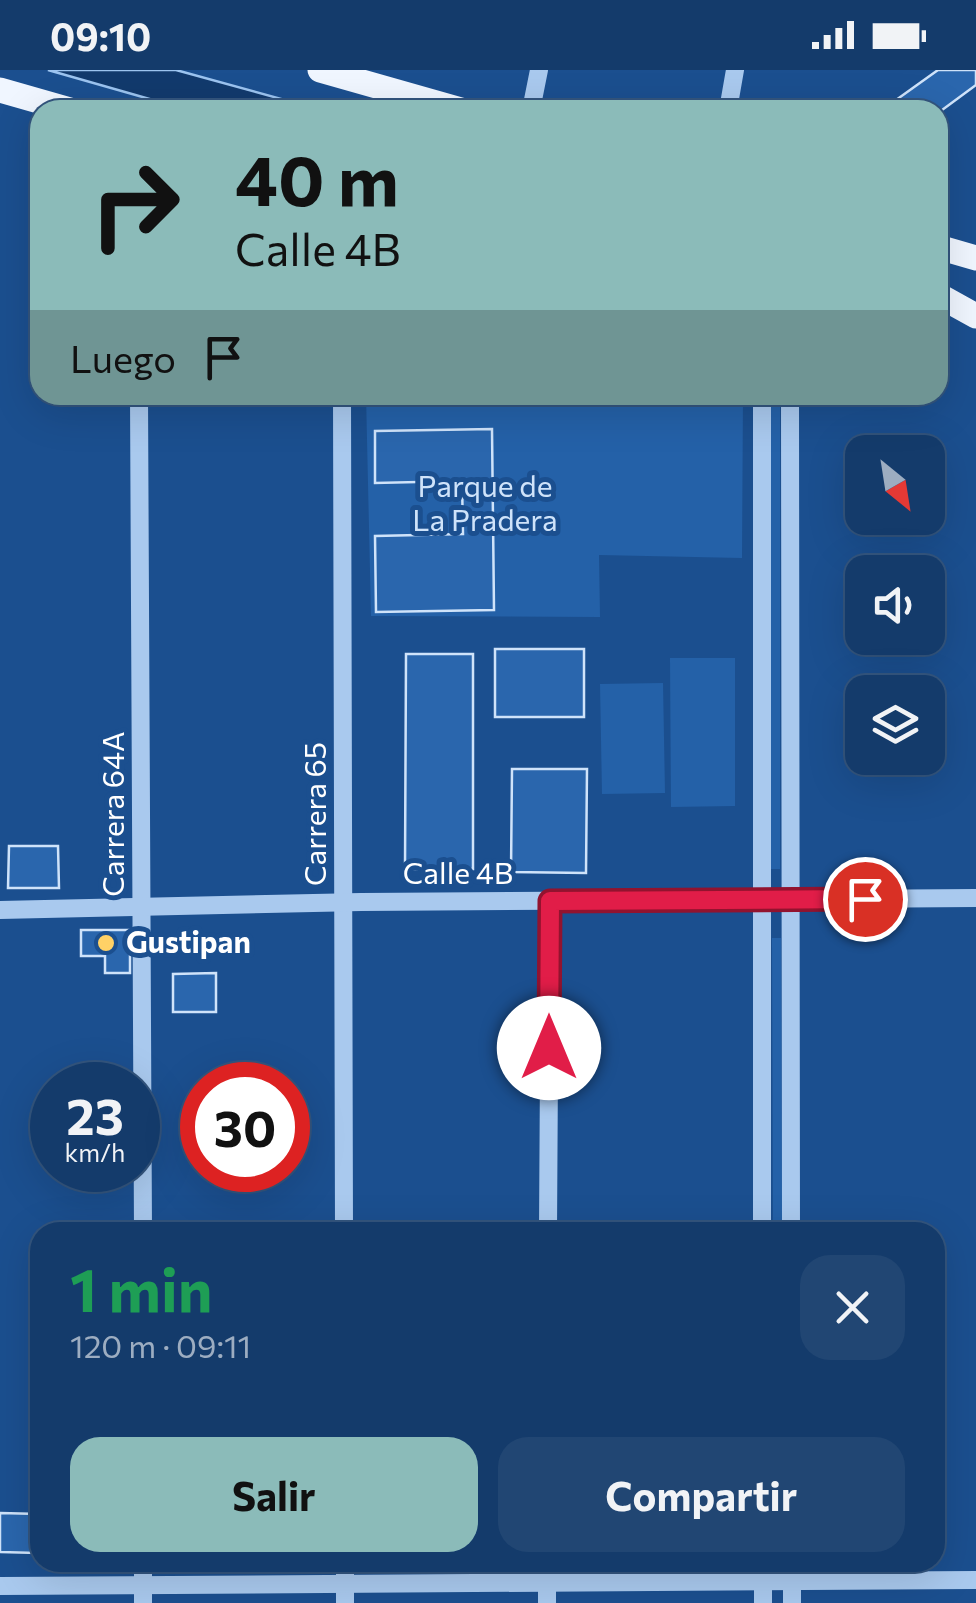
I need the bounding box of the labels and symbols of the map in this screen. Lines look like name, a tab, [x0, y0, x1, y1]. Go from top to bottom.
north arrow	[845, 435, 945, 535]
park label: Parque de La Pradera	[412, 466, 558, 537]
street label: Carrera 64A	[93, 731, 130, 897]
street label: Carrera 65	[295, 742, 332, 886]
street label: Calle 4B	[403, 853, 513, 890]
pin	[823, 857, 908, 942]
place label: Gustipan	[126, 922, 251, 959]
marker: Gustipan	[95, 932, 117, 954]
position arrow	[497, 996, 601, 1100]
speed limit sign: 30	[180, 1062, 310, 1192]

